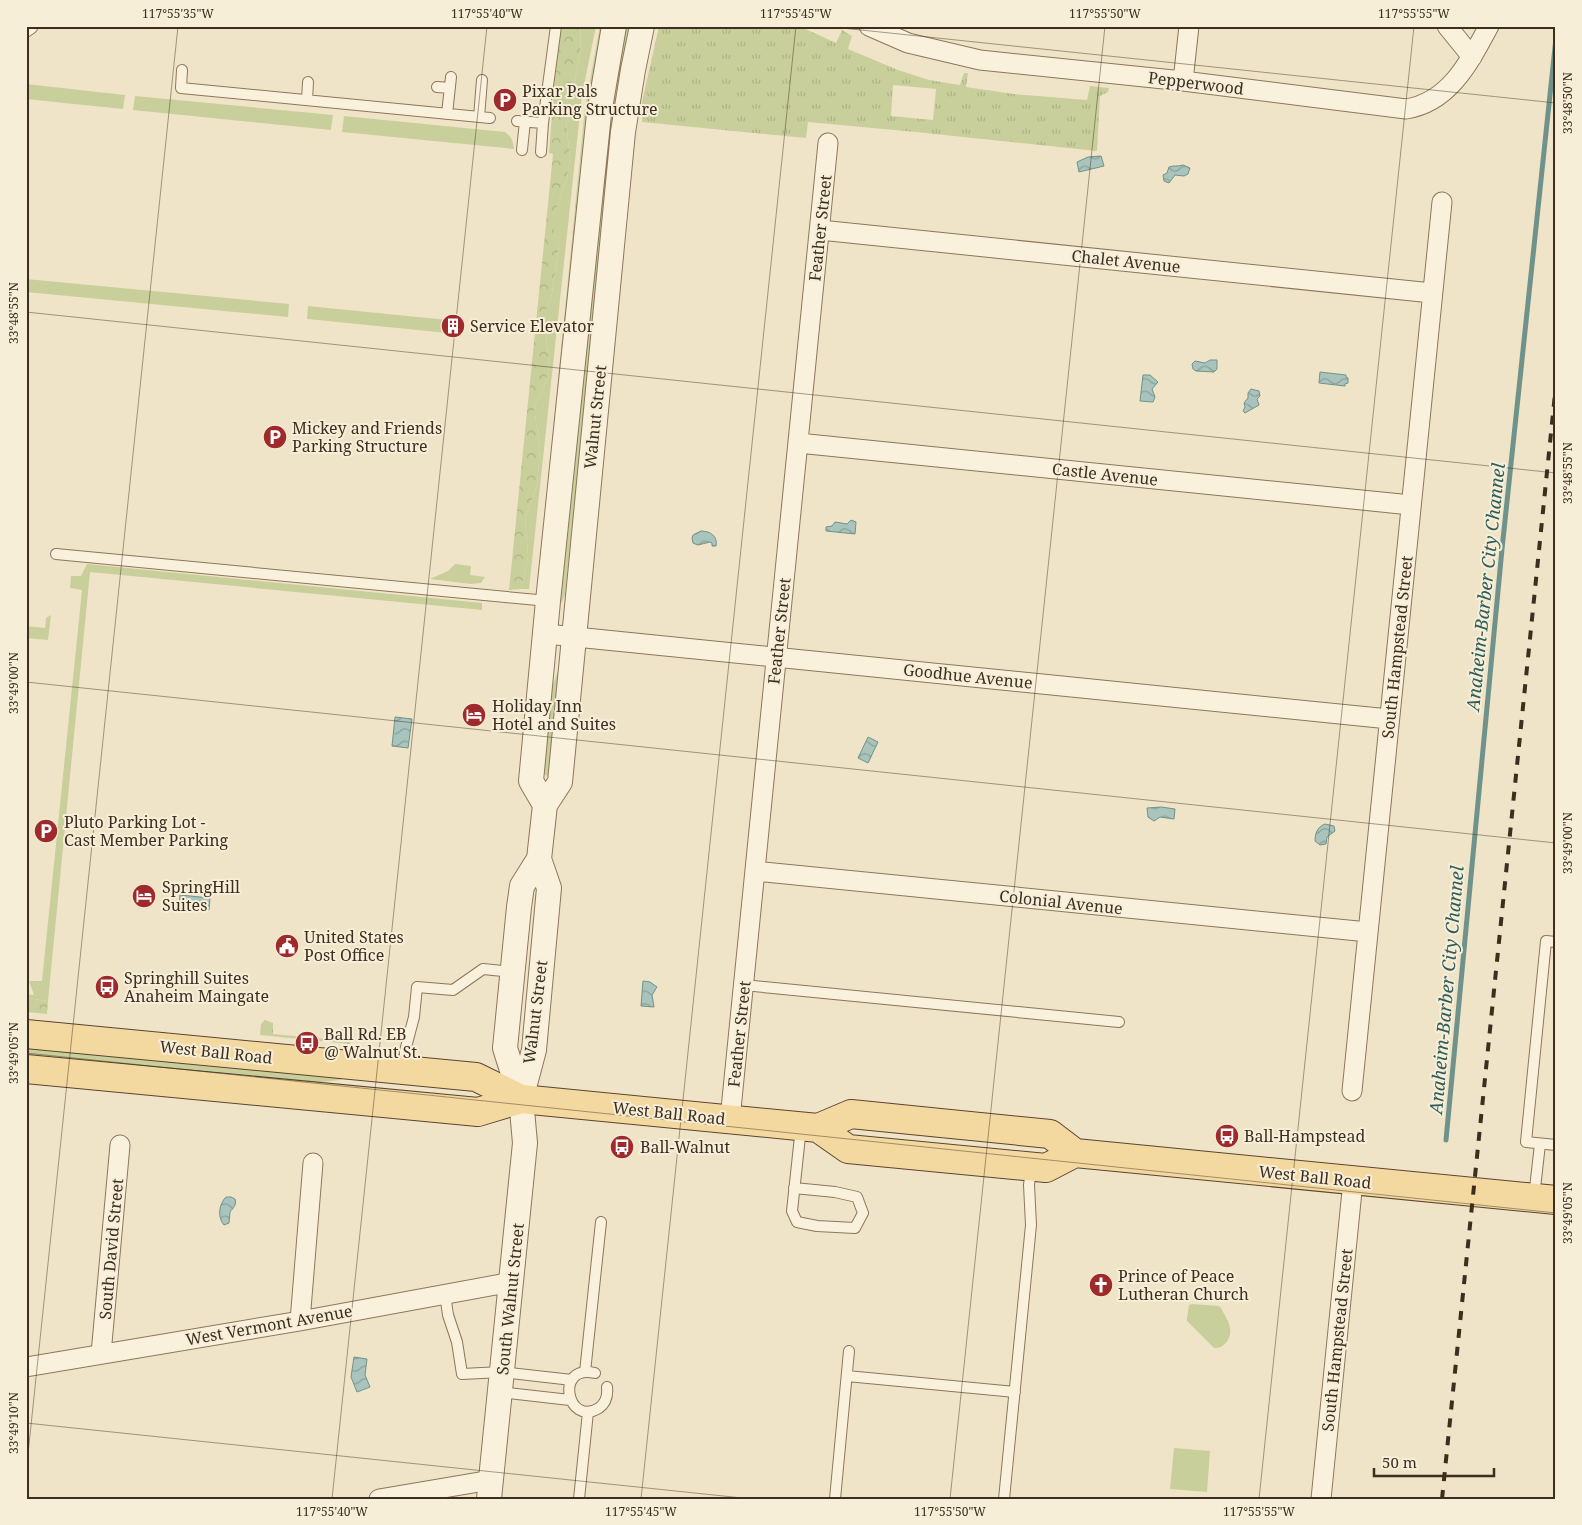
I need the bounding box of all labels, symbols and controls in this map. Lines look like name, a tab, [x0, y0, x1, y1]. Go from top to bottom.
text: 117°55'35"W	[142, 5, 214, 22]
text: 117°55'40"W	[451, 5, 523, 22]
text: 117°55'45"W	[760, 5, 832, 22]
text: 117°55'50"W	[1069, 5, 1141, 22]
text: 117°55'55"W	[1378, 5, 1450, 22]
street label: Pepperwood	[1147, 66, 1245, 100]
text: 33°48'50"N	[1559, 72, 1576, 134]
place label: Pixar Pals Parking Structure	[522, 80, 658, 120]
parking icon: Pixar Pals Parking Structure	[492, 87, 518, 113]
street label: Feather Street	[803, 173, 837, 282]
street label: Chalet Avenue	[1070, 244, 1182, 278]
text: 33°48'55"N	[5, 282, 22, 344]
building icon: Service Elevator	[440, 313, 466, 339]
place label: Service Elevator	[470, 315, 594, 337]
street label: Walnut Street	[579, 364, 611, 470]
place label: Mickey and Friends Parking Structure	[292, 417, 442, 457]
parking icon: Mickey and Friends Parking Structure	[262, 424, 288, 450]
text: 33°48'55"N	[1559, 442, 1576, 504]
street label: Castle Avenue	[1051, 457, 1159, 491]
water label: Anaheim-Barber City Channel	[1460, 461, 1510, 714]
street label: South Hampstead Street	[1376, 554, 1418, 740]
street label: Feather Street	[762, 576, 796, 685]
text: 33°49'00"N	[5, 652, 22, 714]
street label: Goodhue Avenue	[902, 658, 1034, 694]
place label: Holiday Inn Hotel and Suites	[492, 695, 616, 735]
hotel icon: Holiday Inn Hotel and Suites	[461, 702, 487, 728]
place label: Pluto Parking Lot - Cast Member Parking	[64, 811, 229, 851]
text: 33°49'00"N	[1559, 812, 1576, 874]
parking icon: Pluto Parking Lot - Cast Member Parking	[33, 818, 59, 844]
water label: Anaheim-Barber City Channel	[1423, 864, 1469, 1117]
place label: SpringHill Suites	[162, 876, 240, 916]
hotel icon: SpringHill Suites	[131, 883, 157, 909]
street label: Colonial Avenue	[998, 885, 1124, 919]
place label: United States Post Office	[304, 926, 404, 966]
public building icon: United States Post Office	[274, 933, 300, 959]
street label: Walnut Street	[518, 958, 552, 1065]
place label: Springhill Suites Anaheim Maingate	[124, 967, 269, 1007]
bus stop icon: Springhill Suites Anaheim Maingate	[94, 974, 120, 1000]
street label: Feather Street	[722, 979, 756, 1088]
text: 33°49'05"N	[5, 1022, 22, 1084]
place label: Ball Rd. EB @ Walnut St.	[324, 1023, 421, 1063]
bus stop icon: Ball Rd. EB @ Walnut St.	[294, 1030, 320, 1056]
street label: West Ball Road	[158, 1035, 274, 1069]
street label: West Ball Road	[611, 1096, 727, 1130]
bus stop icon: Ball-Hampstead	[1214, 1123, 1240, 1149]
place label: Ball-Hampstead	[1244, 1125, 1365, 1147]
bus stop icon: Ball-Walnut	[609, 1134, 635, 1160]
place label: Ball-Walnut	[640, 1136, 730, 1158]
street label: West Ball Road	[1257, 1160, 1373, 1194]
street label: South David Street	[94, 1177, 128, 1321]
text: 33°49'05"N	[1559, 1182, 1576, 1244]
street label: South Walnut Street	[491, 1222, 529, 1376]
street label: South Hampstead Street	[1316, 1247, 1358, 1433]
place label: Prince of Peace Lutheran Church	[1118, 1265, 1249, 1305]
church icon: Prince of Peace Lutheran Church	[1088, 1272, 1114, 1298]
street label: West Vermont Avenue	[184, 1299, 354, 1351]
text: 33°49'10"N	[5, 1392, 22, 1454]
scale bar	[1374, 1445, 1494, 1477]
text: 50 m	[1382, 1452, 1417, 1472]
text: 117°55'40"W	[296, 1503, 368, 1520]
text: 117°55'45"W	[605, 1503, 677, 1520]
text: 117°55'50"W	[914, 1503, 986, 1520]
text: 117°55'55"W	[1223, 1503, 1295, 1520]

